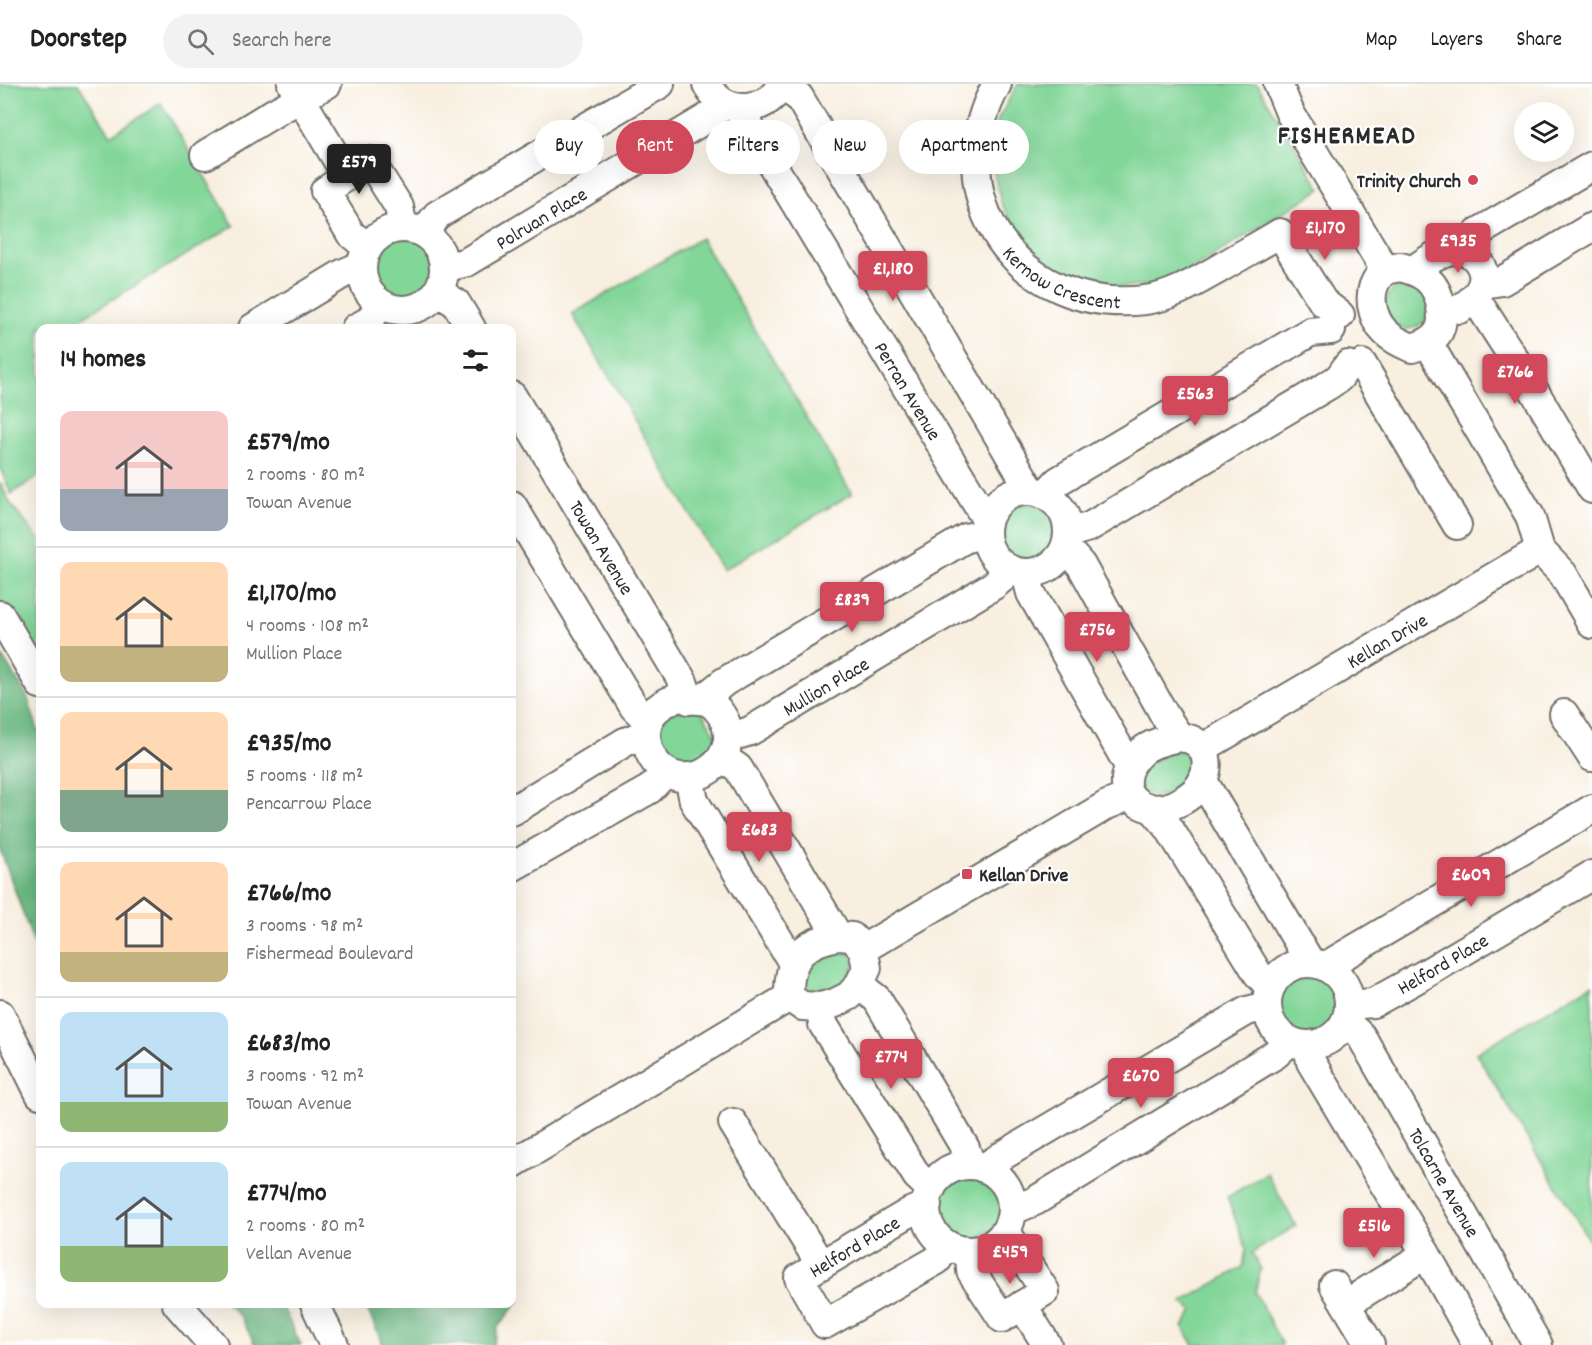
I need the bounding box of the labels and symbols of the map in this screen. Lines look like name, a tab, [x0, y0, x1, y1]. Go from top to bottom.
district label: FISHERMEAD	[1278, 119, 1416, 156]
pin: £579	[323, 144, 395, 195]
place label: Trinity Church	[1357, 169, 1461, 197]
marker: Trinity Church	[1466, 173, 1480, 187]
street label: Polruan Place	[491, 182, 594, 258]
pin: £1,170	[1276, 210, 1374, 261]
pin: £935	[1422, 223, 1494, 274]
street label: Kernow Crescent	[994, 241, 1121, 318]
pin: £1,180	[844, 251, 942, 302]
street label: Perran Avenue	[865, 337, 947, 447]
pin: £766	[1479, 354, 1551, 405]
pin: £563	[1159, 376, 1231, 427]
street label: Towan Avenue	[561, 496, 639, 601]
pin: £839	[816, 582, 888, 633]
street label: Kellan Drive	[1343, 608, 1434, 677]
pin: £756	[1061, 612, 1133, 663]
street label: Mullion Place	[778, 652, 876, 725]
pin: £683	[723, 812, 795, 863]
pin: £609	[1435, 857, 1507, 908]
place label: Kellan Drive	[979, 863, 1069, 891]
marker: Kellan Drive	[960, 867, 974, 881]
street label: Helford Place	[1393, 928, 1495, 1004]
pin: £774	[855, 1039, 927, 1090]
pin: £670	[1105, 1058, 1177, 1109]
street label: Tolcarne Avenue	[1400, 1124, 1485, 1244]
pin: £516	[1338, 1208, 1410, 1259]
street label: Helford Place	[805, 1210, 906, 1287]
pin: £459	[974, 1234, 1046, 1285]

